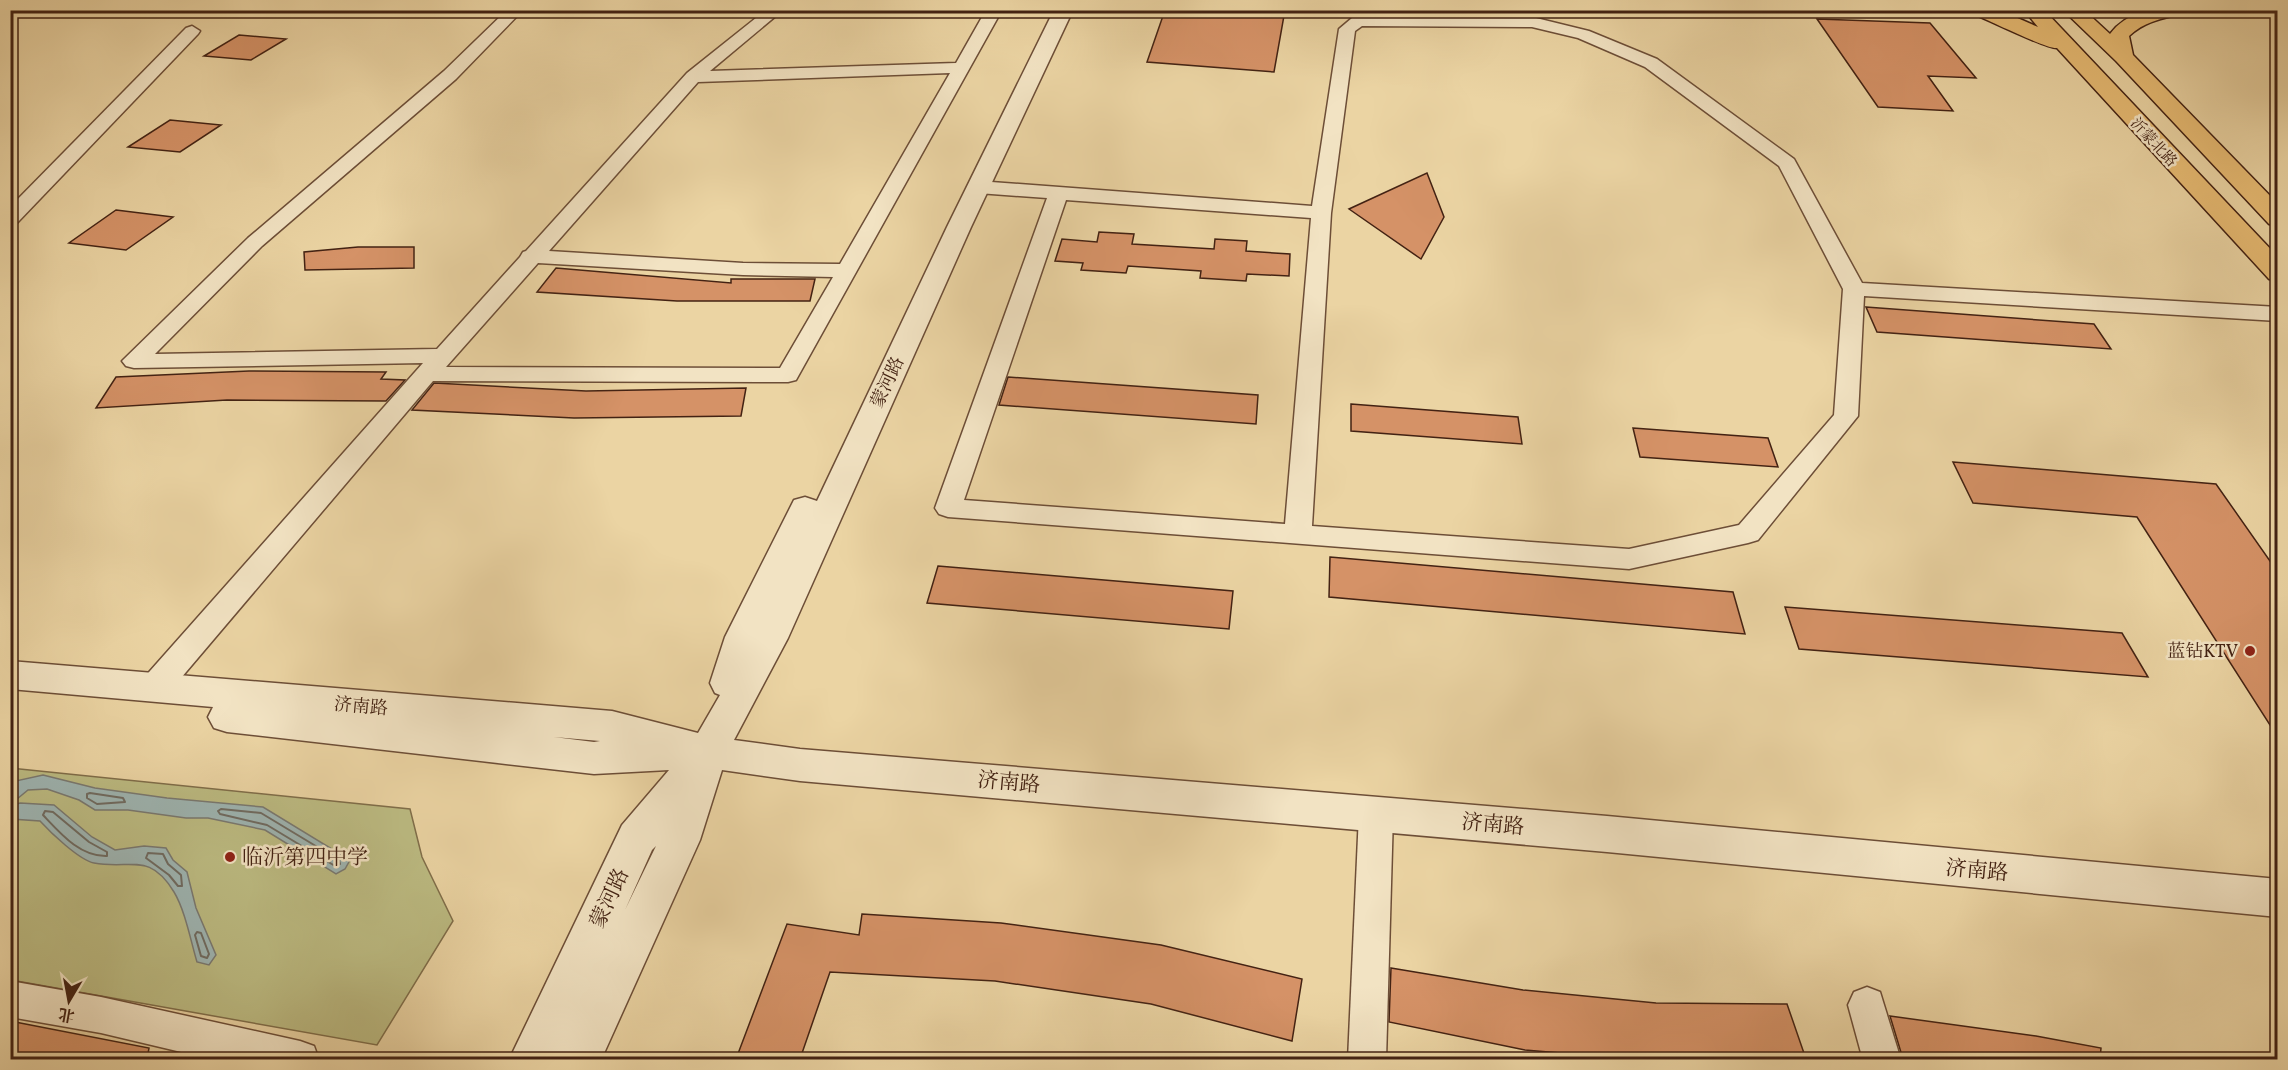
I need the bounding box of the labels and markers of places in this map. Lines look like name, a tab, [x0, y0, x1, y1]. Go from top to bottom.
place label: 蓝钻KTV	[2167, 640, 2238, 665]
marker: 蓝钻KTV	[2243, 644, 2257, 658]
place label: 临沂第四中学	[242, 844, 368, 873]
marker: 临沂第四中学	[223, 850, 237, 864]

